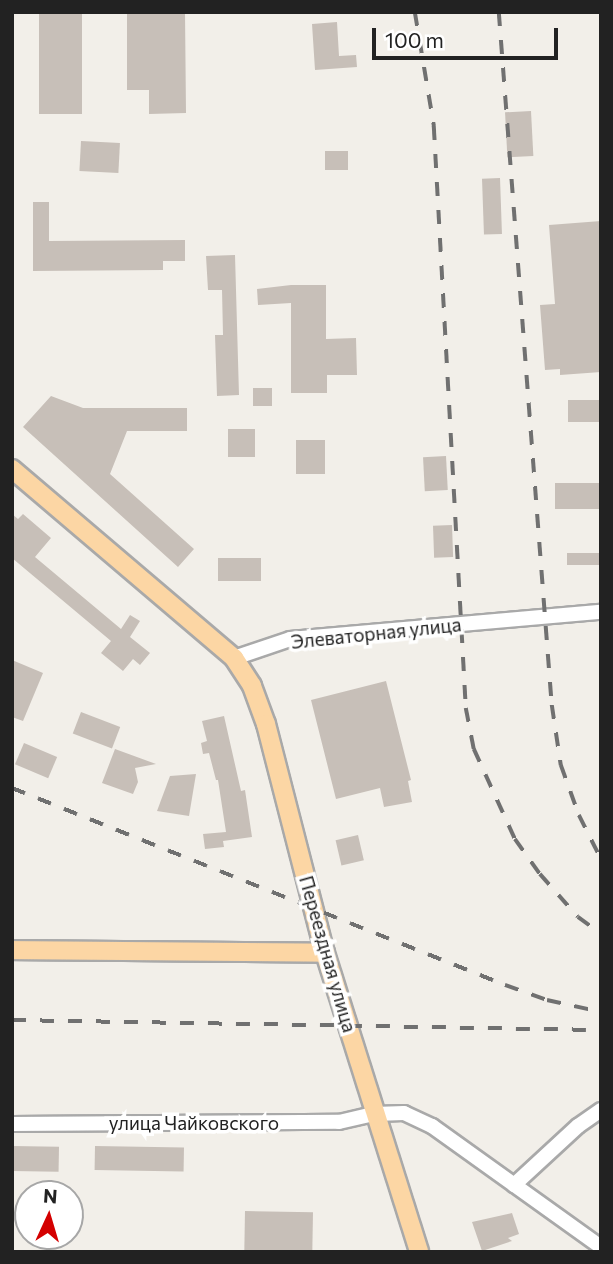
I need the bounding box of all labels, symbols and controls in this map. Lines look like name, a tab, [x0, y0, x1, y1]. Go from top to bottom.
scale bar	[375, 14, 560, 58]
text: 100 m	[385, 27, 444, 52]
street label: Элеваторная улица	[290, 613, 462, 653]
street label: Переездная улица	[295, 873, 361, 1035]
street label: улица Чайковского	[109, 1112, 279, 1134]
north arrow	[14, 1180, 84, 1250]
text: N	[42, 1184, 58, 1208]

